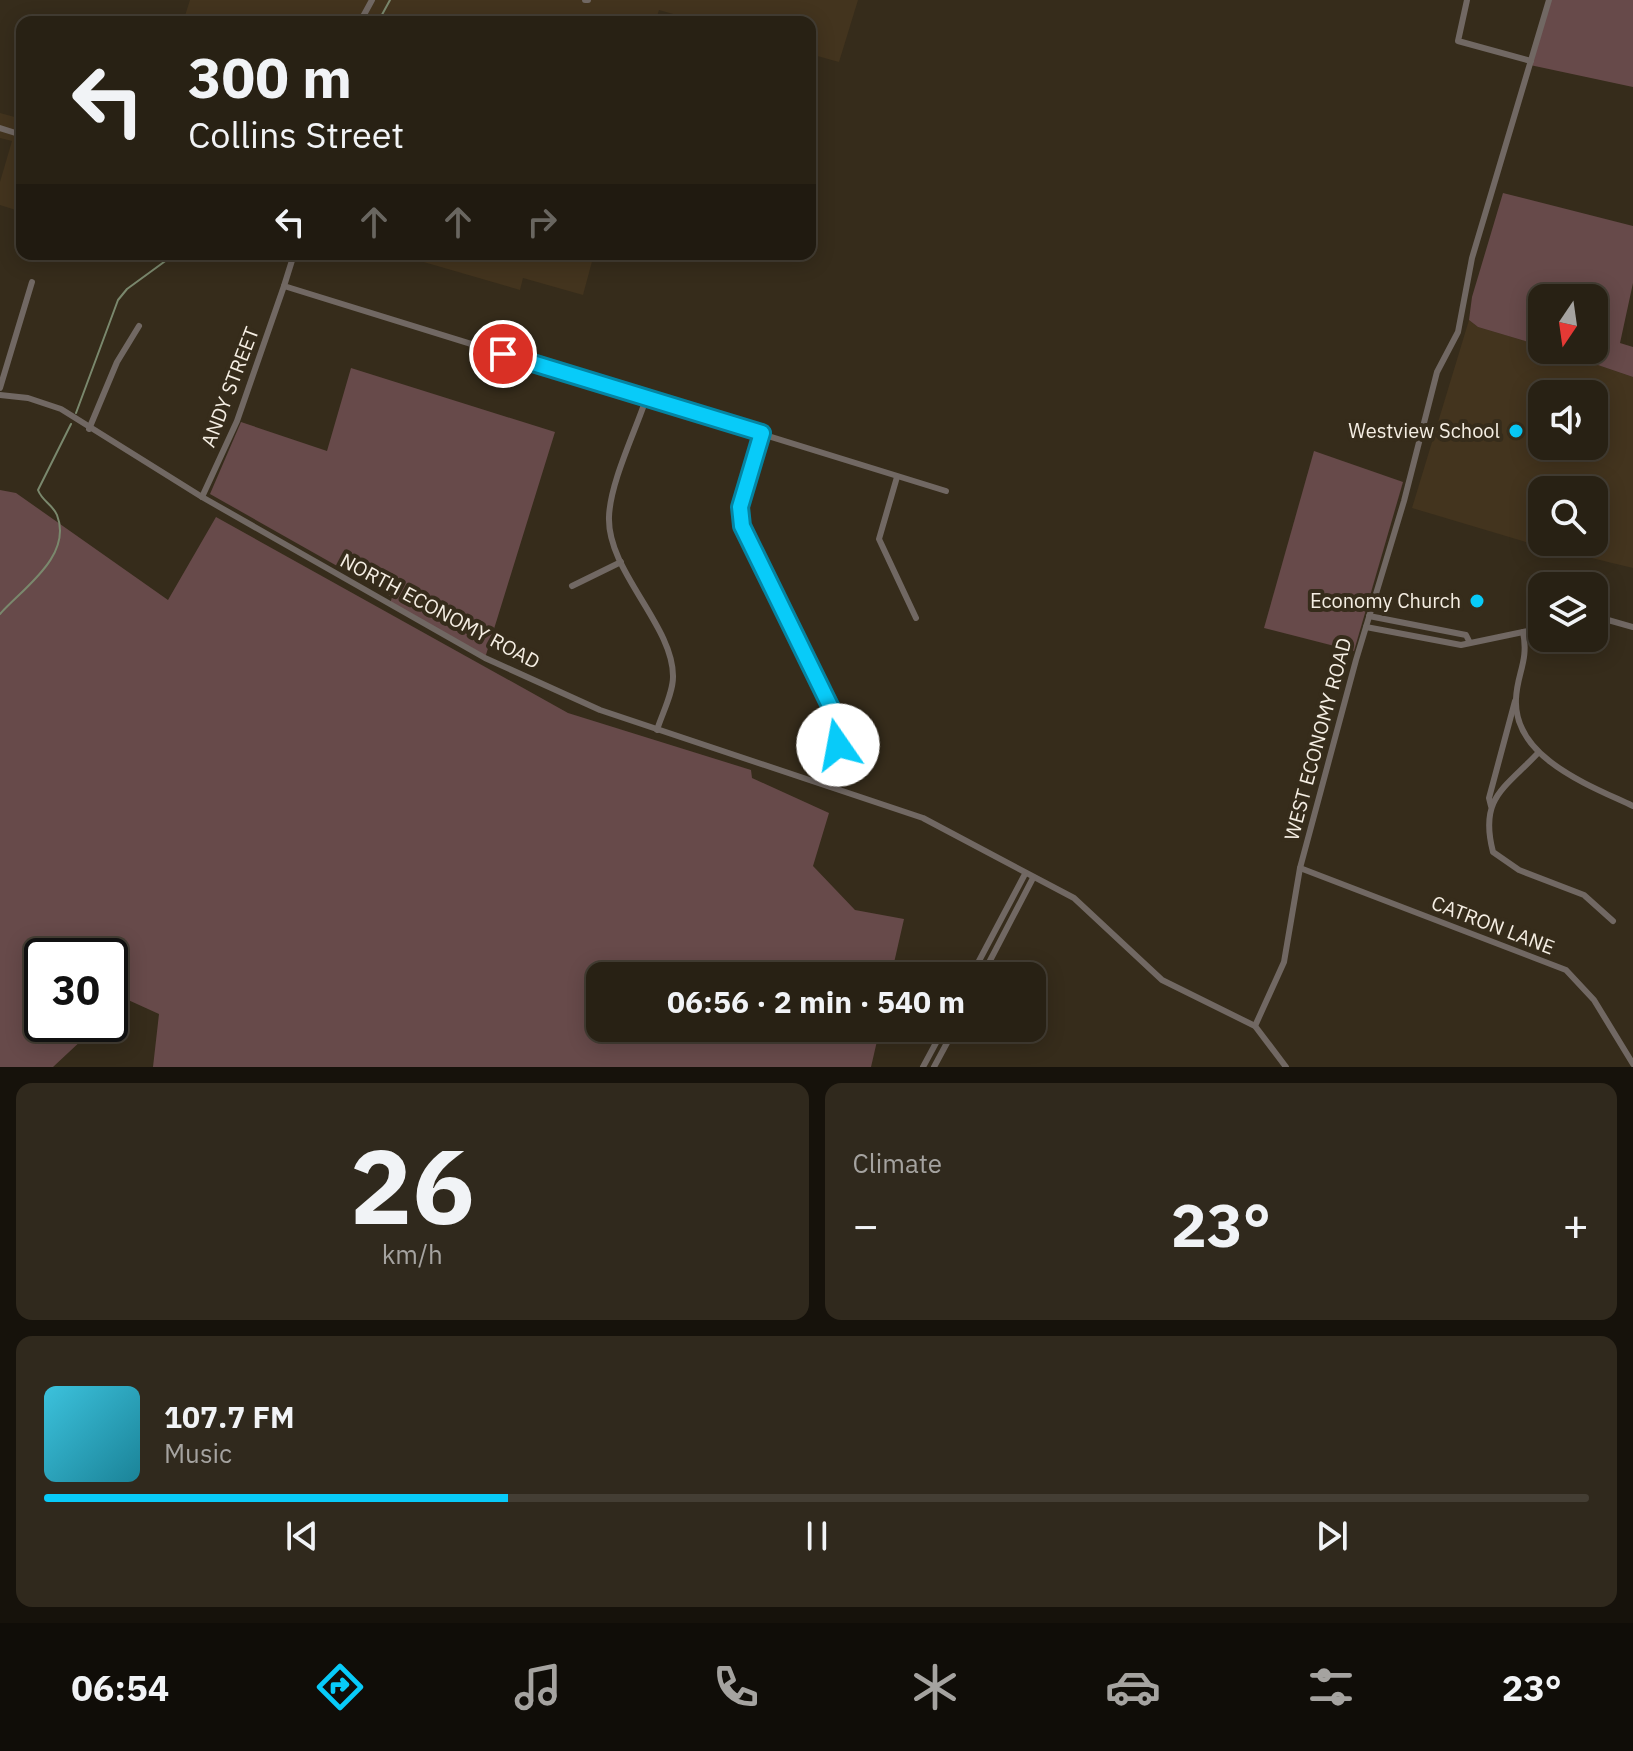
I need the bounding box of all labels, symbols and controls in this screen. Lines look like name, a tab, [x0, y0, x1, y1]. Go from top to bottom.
text: 300 m	[188, 41, 352, 113]
icon: left	[56, 48, 160, 152]
text: Collins Street	[188, 111, 404, 158]
icon: left	[268, 200, 312, 244]
icon: ahead	[352, 200, 396, 244]
icon: ahead	[436, 200, 480, 244]
icon: right	[520, 200, 564, 244]
north arrow	[1528, 284, 1608, 364]
map controls	[1528, 284, 1608, 652]
pin	[469, 320, 537, 388]
street label: ANDY STREET	[194, 323, 265, 451]
icon: arrive	[481, 332, 525, 376]
button: sound	[1528, 380, 1608, 460]
place label: Westview School	[1348, 417, 1500, 444]
marker: Westview School	[1507, 422, 1525, 440]
button: search	[1528, 476, 1608, 556]
street label: NORTH ECONOMY ROAD	[336, 546, 545, 675]
button: layers	[1528, 572, 1608, 652]
place label: Economy Church	[1310, 587, 1461, 614]
marker: Economy Church	[1468, 592, 1486, 610]
street label: WEST ECONOMY ROAD	[1277, 635, 1358, 843]
position arrow	[796, 703, 880, 787]
street label: CATRON LANE	[1428, 889, 1559, 960]
speed limit sign: 30	[24, 938, 128, 1042]
text: 06:56 · 2 min · 540 m	[667, 982, 965, 1021]
text: 26	[350, 1117, 475, 1253]
text: Climate	[853, 1146, 942, 1180]
text: 23°	[1171, 1185, 1271, 1264]
text: −	[853, 1196, 879, 1253]
text: +	[1563, 1196, 1589, 1253]
text: km/h	[382, 1237, 443, 1271]
text: 107.7 FM	[164, 1397, 295, 1436]
text: Music	[164, 1436, 232, 1470]
icon: previous	[280, 1514, 324, 1558]
icon: pause	[795, 1514, 839, 1558]
icon: next	[1310, 1514, 1354, 1558]
icon: directions	[312, 1659, 368, 1715]
icon: music	[510, 1659, 566, 1715]
icon: phone	[708, 1659, 764, 1715]
icon: climate	[907, 1659, 963, 1715]
icon: car	[1105, 1659, 1161, 1715]
icon: filters	[1303, 1659, 1359, 1715]
text: 06:54	[71, 1664, 169, 1711]
text: 23°	[1502, 1664, 1562, 1711]

